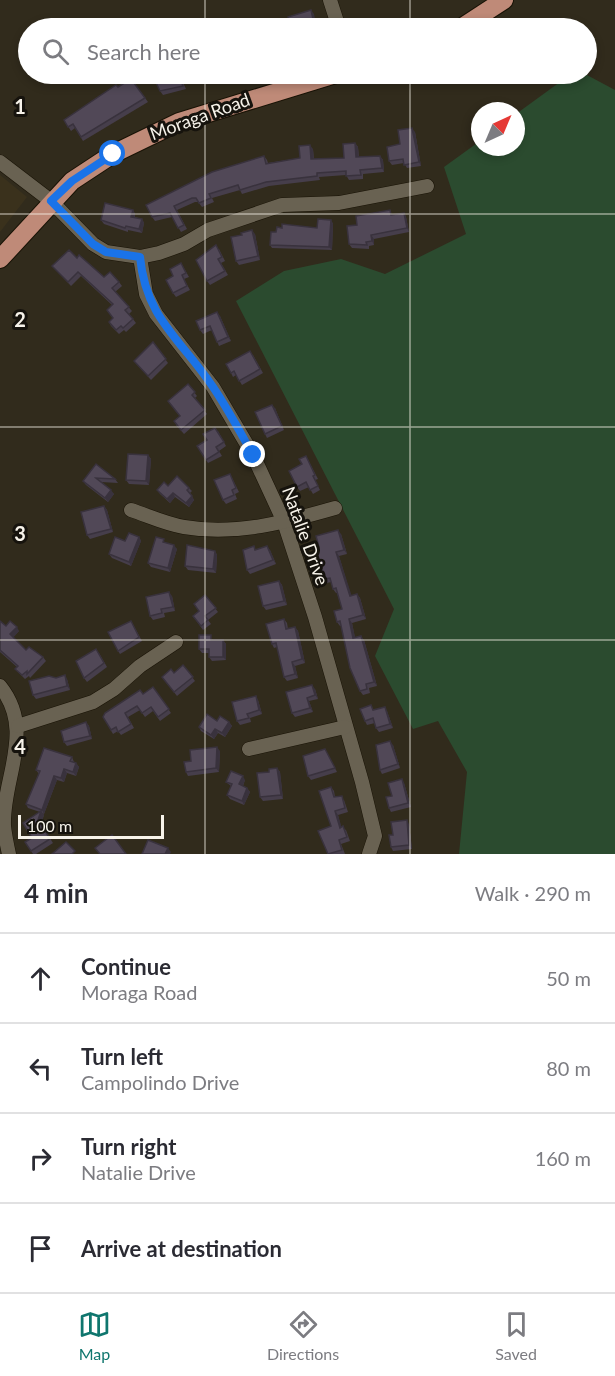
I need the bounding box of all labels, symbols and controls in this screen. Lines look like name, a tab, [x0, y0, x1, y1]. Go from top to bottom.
search box	[18, 18, 597, 84]
icon: search	[39, 35, 72, 68]
text: Search here	[87, 38, 200, 65]
street label: Moraga Road	[147, 88, 253, 144]
text: 1	[14, 94, 26, 118]
north arrow	[471, 102, 525, 156]
route start	[99, 140, 125, 166]
text: 2	[14, 307, 26, 331]
route end	[239, 441, 265, 467]
street label: Natalie Drive	[278, 483, 334, 588]
text: 3	[14, 521, 26, 545]
text: 4	[14, 734, 26, 758]
scale bar	[18, 812, 164, 840]
text: 100 m	[27, 816, 72, 835]
text: 4 min	[24, 877, 88, 909]
text: Walk · 290 m	[475, 881, 591, 905]
text: Continue	[81, 953, 171, 980]
icon: ahead	[24, 962, 57, 995]
text: 50 m	[546, 966, 591, 990]
text: Moraga Road	[81, 980, 197, 1004]
text: Turn left	[81, 1043, 163, 1070]
icon: left	[24, 1052, 57, 1085]
text: 80 m	[546, 1056, 591, 1080]
text: Campolindo Drive	[81, 1070, 239, 1094]
text: Turn right	[81, 1133, 176, 1160]
icon: right	[24, 1142, 57, 1175]
text: 160 m	[535, 1146, 591, 1170]
text: Natalie Drive	[81, 1160, 196, 1184]
icon: arrive	[24, 1232, 57, 1265]
text: Arrive at destination	[81, 1235, 282, 1262]
tab: Map	[78, 1308, 111, 1363]
tab: Directions	[267, 1308, 339, 1363]
tab: Saved	[495, 1308, 537, 1363]

